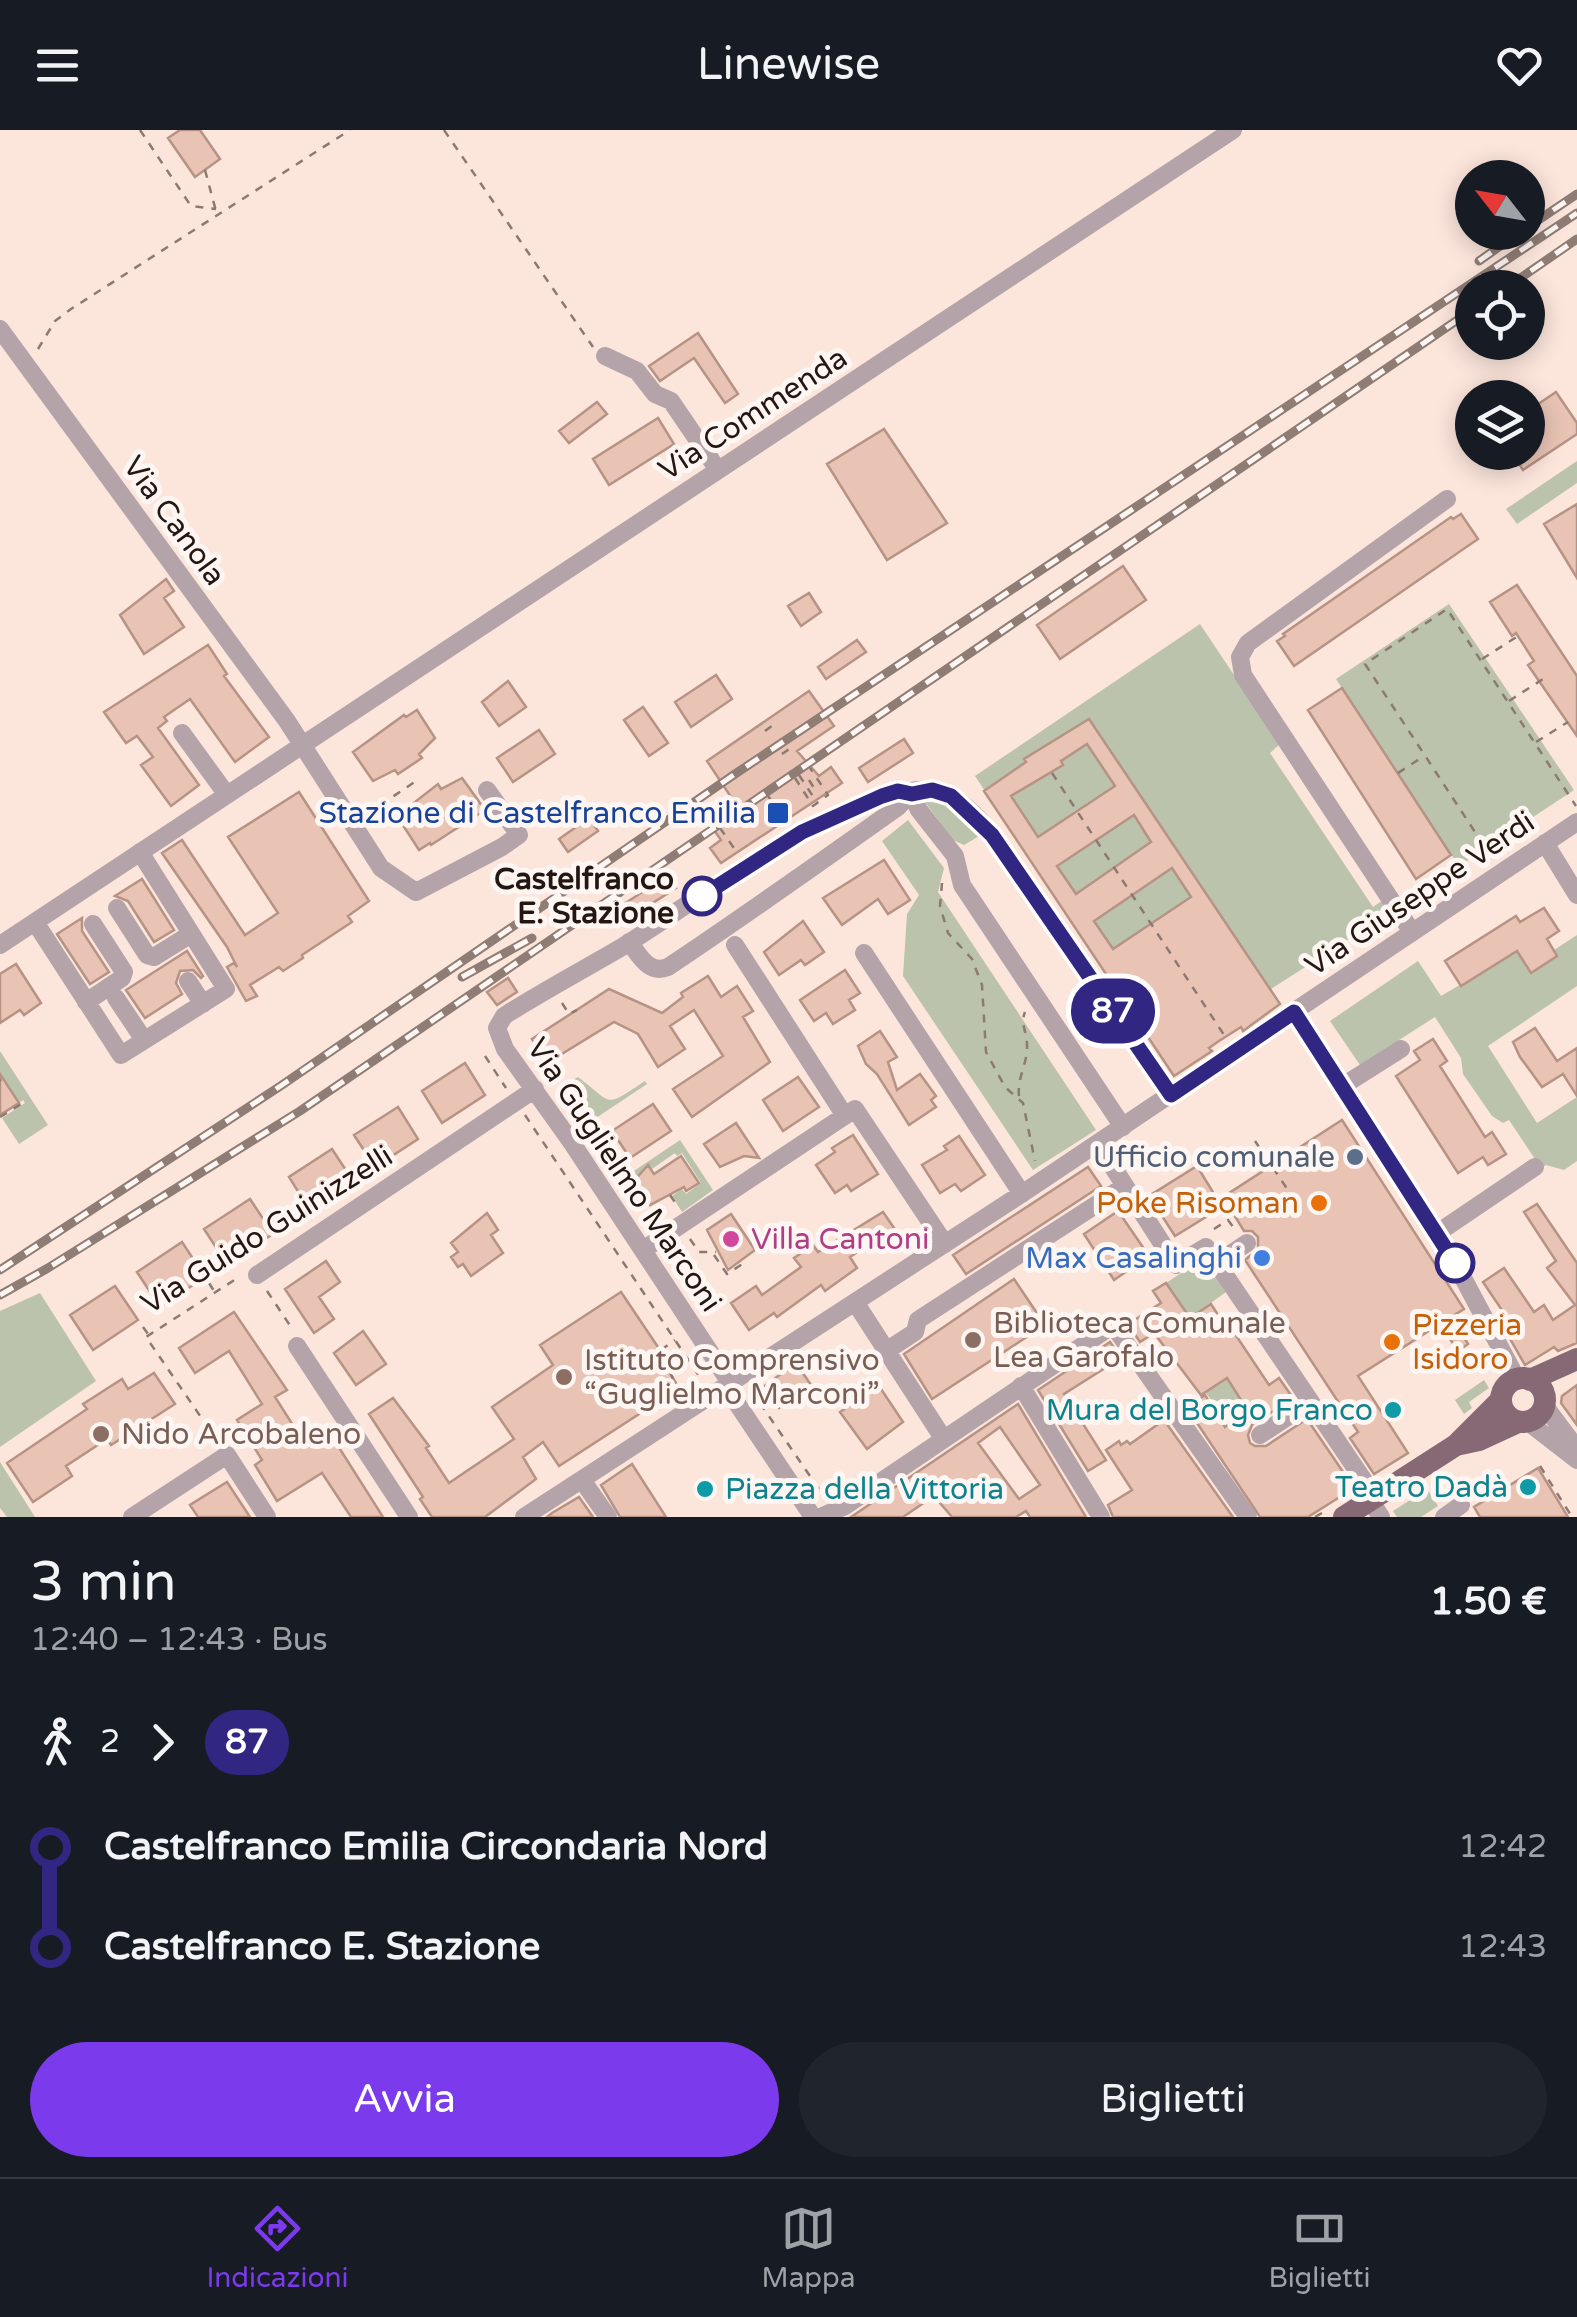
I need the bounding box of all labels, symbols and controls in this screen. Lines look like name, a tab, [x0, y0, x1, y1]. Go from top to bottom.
icon: menu	[30, 38, 85, 93]
text: Linewise	[697, 38, 880, 92]
icon: heart	[1492, 38, 1547, 93]
north arrow	[1455, 160, 1545, 250]
map controls	[1455, 160, 1545, 470]
button: locate	[1455, 270, 1545, 360]
street label: Via Commenda	[652, 339, 854, 489]
button: layers	[1455, 380, 1545, 470]
street label: Via Canola	[115, 449, 233, 593]
place label: Stazione di Castelfranco Emilia	[319, 795, 756, 832]
marker: Stazione di Castelfranco Emilia	[765, 800, 791, 826]
street label: Via Giuseppe Verdi	[1298, 804, 1542, 984]
place label: Castelfranco E. Stazione	[494, 861, 674, 932]
marker: Castelfranco E. Stazione	[683, 877, 721, 915]
line badge: 87	[1068, 978, 1158, 1044]
text: 87	[1091, 990, 1135, 1032]
street label: Via Guglielmo Marconi	[519, 1031, 729, 1319]
street label: Via Guido Guinizzelli	[134, 1138, 400, 1322]
place label: Ufficio comunale	[1093, 1139, 1335, 1176]
marker: Ufficio comunale	[1344, 1146, 1366, 1168]
place label: Poke Risoman	[1096, 1185, 1299, 1222]
marker: Poke Risoman	[1308, 1192, 1330, 1214]
place label: Villa Cantoni	[751, 1221, 929, 1258]
marker: Villa Cantoni	[720, 1228, 742, 1250]
place label: Max Casalinghi	[1025, 1240, 1242, 1277]
unlabelled marker	[1436, 1244, 1474, 1282]
marker: Max Casalinghi	[1251, 1247, 1273, 1269]
place label: Biblioteca Comunale Lea Garofalo	[993, 1305, 1286, 1376]
place label: Pizzeria Isidoro	[1412, 1307, 1522, 1378]
marker: Biblioteca Comunale Lea Garofalo	[962, 1329, 984, 1351]
marker: Pizzeria Isidoro	[1381, 1331, 1403, 1353]
place label: Istituto Comprensivo “Guglielmo Marconi”	[584, 1342, 880, 1413]
marker: Istituto Comprensivo “Guglielmo Marconi”	[553, 1366, 575, 1388]
place label: Mura del Borgo Franco	[1046, 1392, 1373, 1429]
marker: Mura del Borgo Franco	[1382, 1399, 1404, 1421]
place label: Nido Arcobaleno	[121, 1416, 361, 1453]
marker: Nido Arcobaleno	[90, 1423, 112, 1445]
place label: Teatro Dadà	[1335, 1469, 1508, 1506]
place label: Piazza della Vittoria	[725, 1471, 1004, 1508]
marker: Teatro Dadà	[1517, 1476, 1539, 1498]
marker: Piazza della Vittoria	[694, 1478, 716, 1500]
text: 3 min	[30, 1550, 177, 1616]
text: 1.50 €	[1430, 1579, 1547, 1625]
text: 12:40 – 12:43 · Bus	[30, 1621, 328, 1659]
icon: walk	[30, 1715, 85, 1770]
icon: forward	[135, 1715, 190, 1770]
text: 87	[225, 1721, 269, 1763]
text: 2	[100, 1723, 120, 1761]
text: Castelfranco Emilia Circondaria Nord	[104, 1824, 768, 1870]
text: 12:42	[1458, 1828, 1547, 1866]
text: Castelfranco E. Stazione	[104, 1924, 540, 1970]
text: 12:43	[1458, 1928, 1547, 1966]
button: Avvia	[30, 2042, 779, 2157]
button: Biglietti	[799, 2042, 1547, 2157]
tab: Indicazioni	[207, 2201, 349, 2295]
tab: Mappa	[762, 2201, 855, 2295]
tab: Biglietti	[1268, 2201, 1370, 2295]

